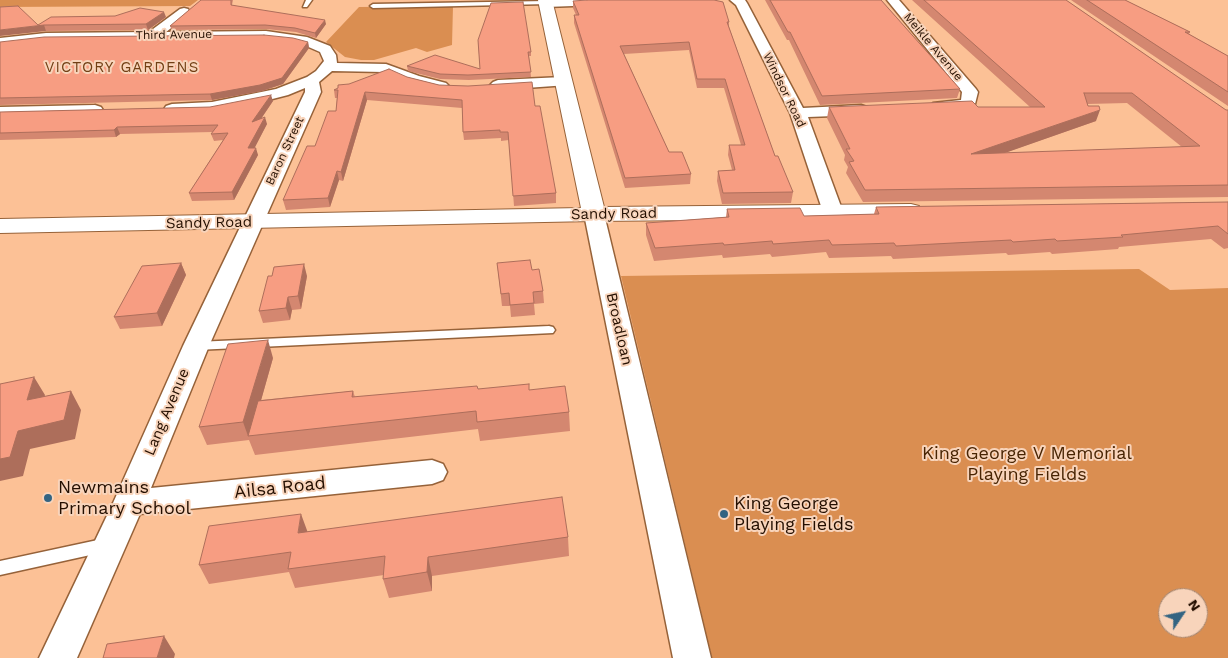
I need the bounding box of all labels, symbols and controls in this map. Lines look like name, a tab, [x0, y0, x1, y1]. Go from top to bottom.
street label: Meikle Avenue	[900, 10, 966, 84]
street label: Third Avenue	[136, 27, 212, 43]
street label: Windsor Road	[760, 50, 808, 130]
district label: VICTORY GARDENS	[43, 59, 201, 77]
street label: Baron Street	[263, 114, 307, 188]
street label: Sandy Road	[571, 204, 657, 224]
street label: Sandy Road	[166, 213, 252, 233]
street label: Broadloan	[602, 291, 636, 367]
street label: Lang Avenue	[141, 366, 193, 458]
park label: King George V Memorial Playing Fields	[922, 443, 1132, 486]
street label: Ailsa Road	[233, 472, 327, 504]
place label: Newmains Primary School	[58, 477, 191, 520]
marker: Newmains Primary School	[42, 492, 54, 504]
place label: King George Playing Fields	[734, 493, 854, 536]
marker: King George Playing Fields	[718, 508, 730, 520]
north arrow	[1158, 588, 1208, 638]
text: N	[1185, 596, 1204, 614]

